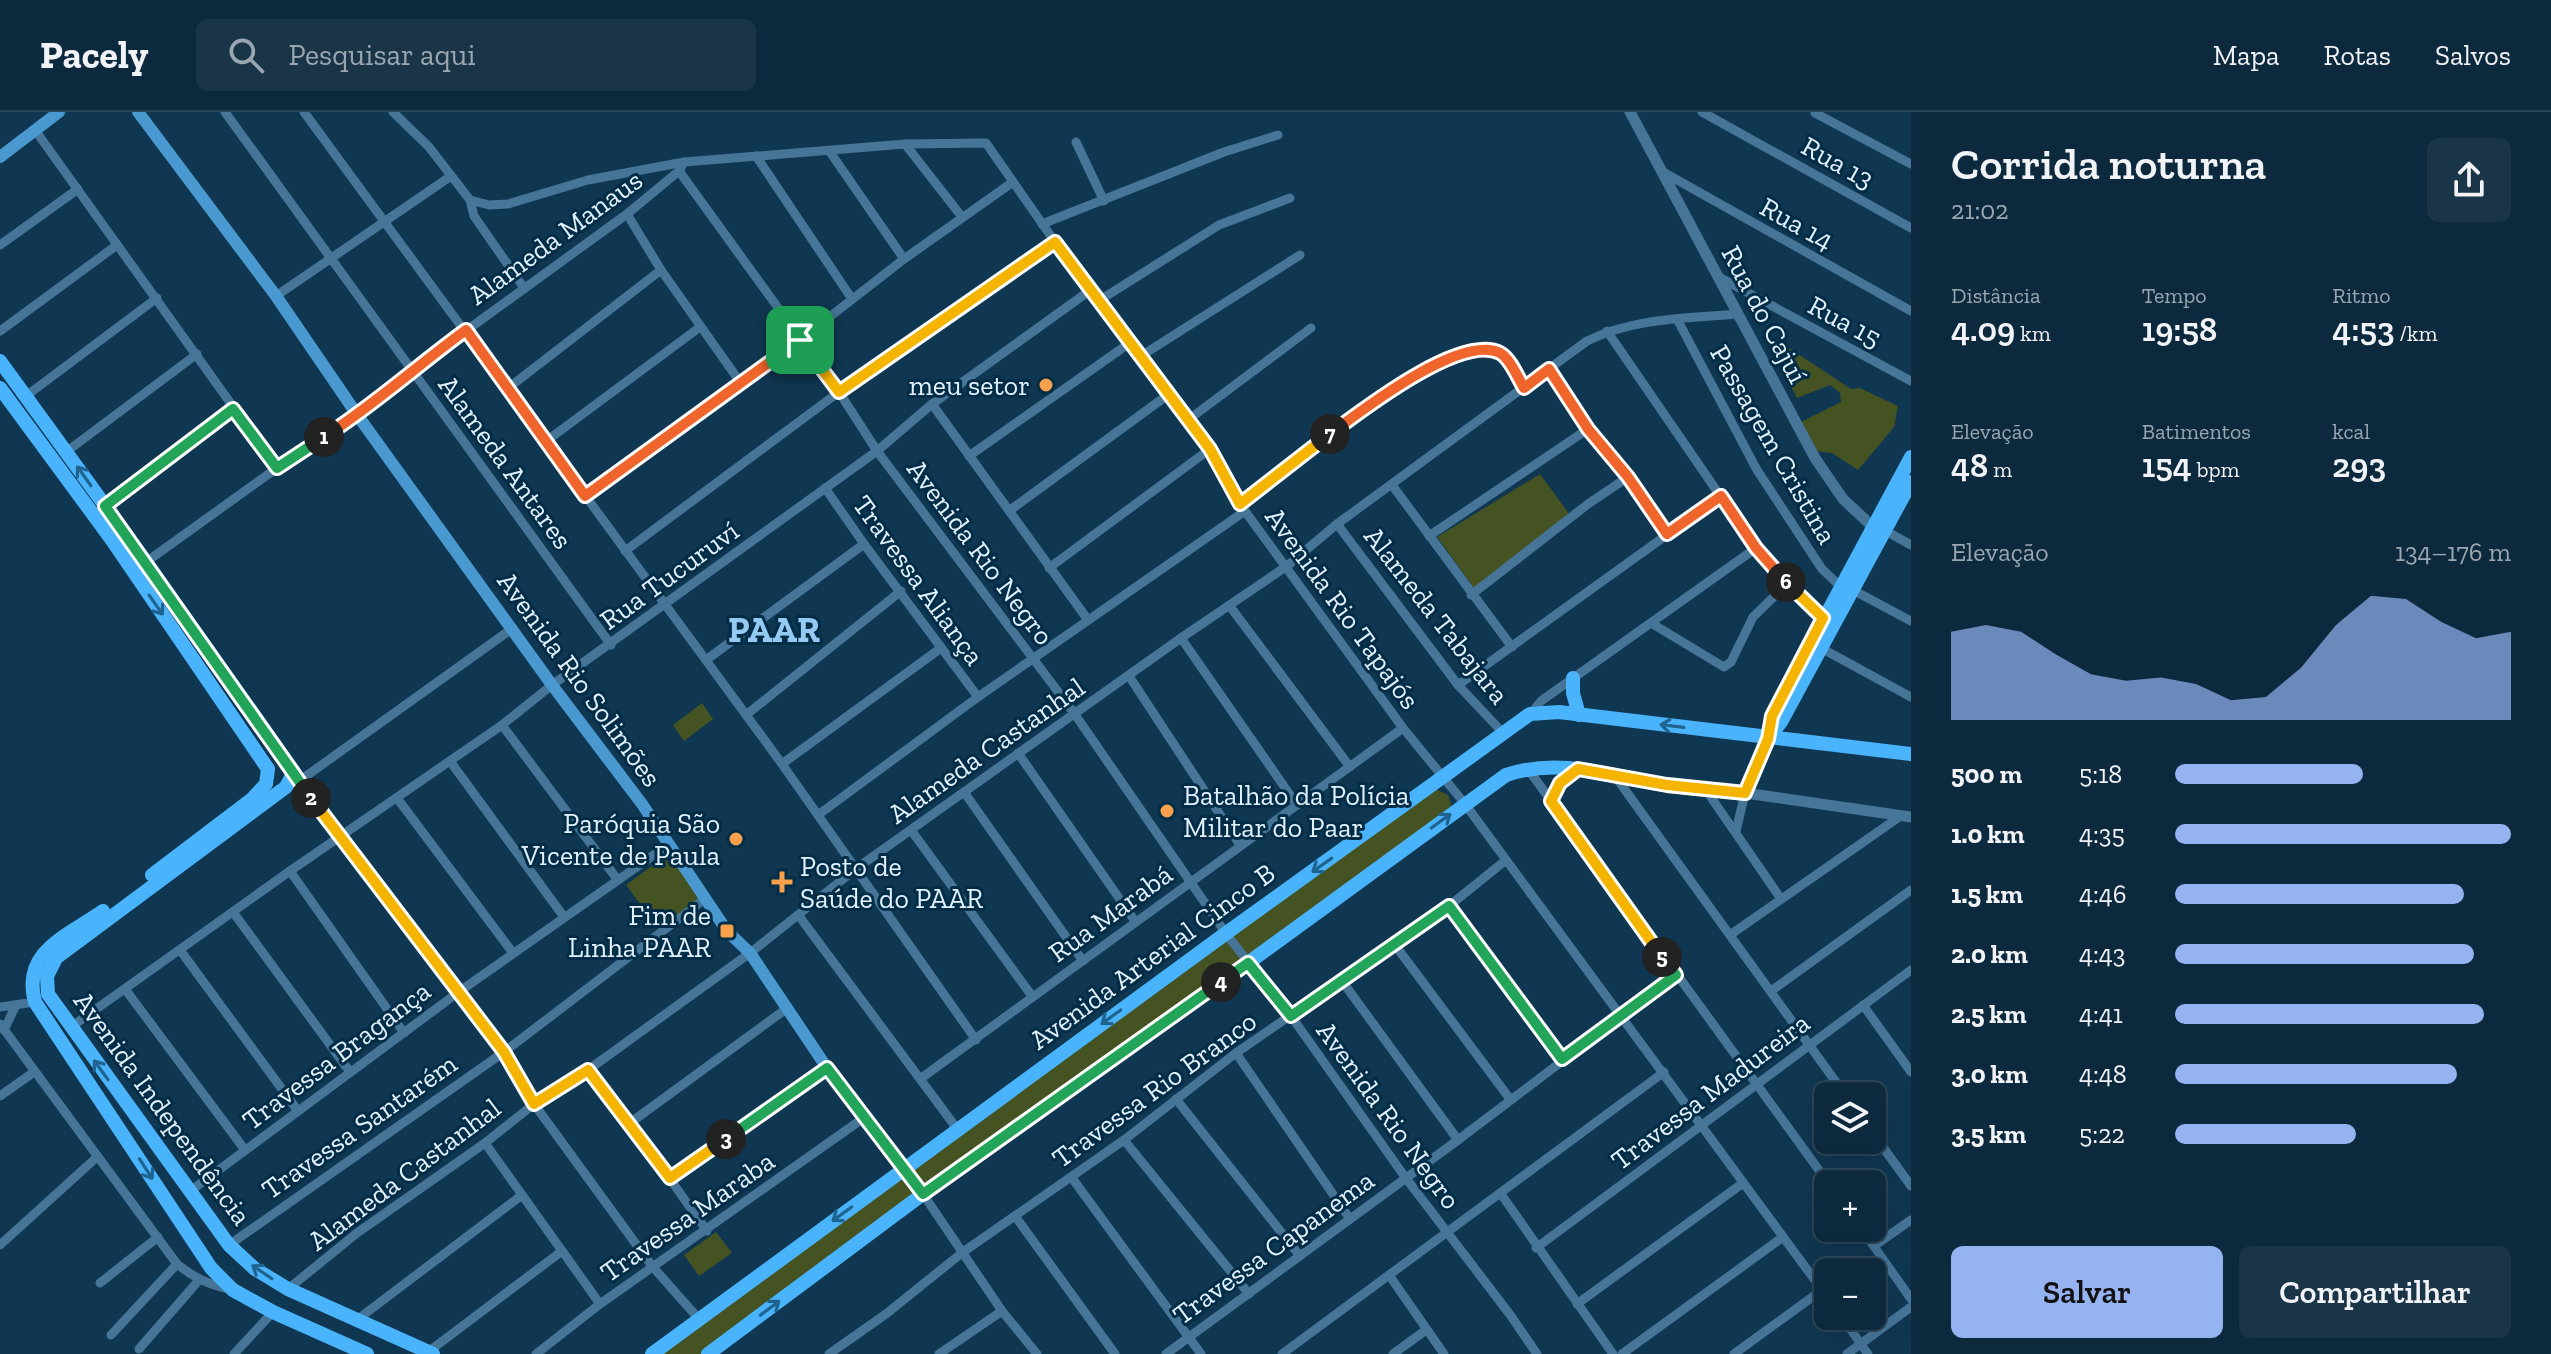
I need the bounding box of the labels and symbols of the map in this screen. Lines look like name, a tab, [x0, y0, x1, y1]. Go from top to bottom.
street label: Rua 13	[1796, 129, 1880, 196]
street label: Alameda Manaus	[462, 163, 649, 312]
street label: Rua 14	[1754, 190, 1839, 257]
street label: Rua do Cajuí	[1715, 240, 1815, 389]
street label: Rua 15	[1803, 289, 1887, 354]
pin	[766, 306, 834, 374]
street label: Passagem Cristina	[1703, 339, 1844, 550]
street label: Alameda Antares	[432, 369, 580, 555]
place label: meu setor	[909, 369, 1030, 402]
marker: meu setor	[1037, 376, 1055, 394]
pin: 7	[1310, 414, 1350, 454]
pin: 1	[304, 417, 344, 457]
street label: Avenida Rio Negro	[900, 453, 1061, 651]
one-way arrow	[75, 466, 92, 487]
street label: Travessa Aliança	[846, 489, 991, 672]
street label: Avenida Rio Tapajós	[1258, 501, 1427, 715]
street label: Rua Tucuruví	[594, 514, 745, 637]
street label: Alameda Tabajara	[1357, 520, 1516, 711]
pin: 6	[1766, 562, 1806, 602]
street label: Avenida Rio Solimões	[491, 566, 669, 793]
one-way arrow	[148, 593, 164, 615]
district label: PAAR	[728, 608, 820, 651]
street label: Alameda Castanhal	[882, 670, 1091, 831]
one-way arrow	[1660, 719, 1686, 734]
pin: 2	[291, 778, 331, 818]
place label: Batalhão da Polícia Militar do Paar	[1183, 779, 1410, 844]
marker: Batalhão da Polícia Militar do Paar	[1158, 802, 1176, 820]
place label: Paróquia São Vicente de Paula	[521, 807, 720, 872]
one-way arrow	[1429, 813, 1451, 829]
marker: Paróquia São Vicente de Paula	[727, 830, 745, 848]
place label: Posto de Saúde do PAAR	[800, 850, 983, 915]
street label: Avenida Arterial Cinco B	[1023, 856, 1281, 1056]
one-way arrow	[1312, 856, 1333, 873]
street label: Rua Marabá	[1042, 857, 1179, 969]
marker: Posto de Saúde do PAAR	[771, 871, 793, 893]
place label: Fim de Linha PAAR	[568, 899, 711, 964]
marker: Fim de Linha PAAR	[718, 922, 736, 940]
pin: 5	[1642, 937, 1682, 977]
pin: 4	[1201, 962, 1241, 1002]
street label: Travessa Bragança	[236, 974, 437, 1137]
street label: Avenida Independência	[67, 985, 259, 1232]
street label: Travessa Rio Branco	[1046, 1004, 1263, 1175]
street label: Travessa Madureira	[1605, 1006, 1816, 1177]
one-way arrow	[1101, 1009, 1123, 1025]
street label: Avenida Rio Negro	[1310, 1015, 1468, 1215]
street label: Travessa Santarém	[255, 1047, 463, 1206]
one-way arrow	[93, 1059, 109, 1081]
street label: Alameda Castanhal	[302, 1091, 507, 1257]
pin: 3	[706, 1119, 746, 1159]
street label: Travessa Maraba	[594, 1144, 781, 1289]
one-way arrow	[138, 1157, 154, 1180]
street label: Travessa Capanema	[1166, 1163, 1381, 1331]
one-way arrow	[831, 1206, 853, 1222]
one-way arrow	[252, 1264, 274, 1280]
one-way arrow	[759, 1299, 781, 1316]

